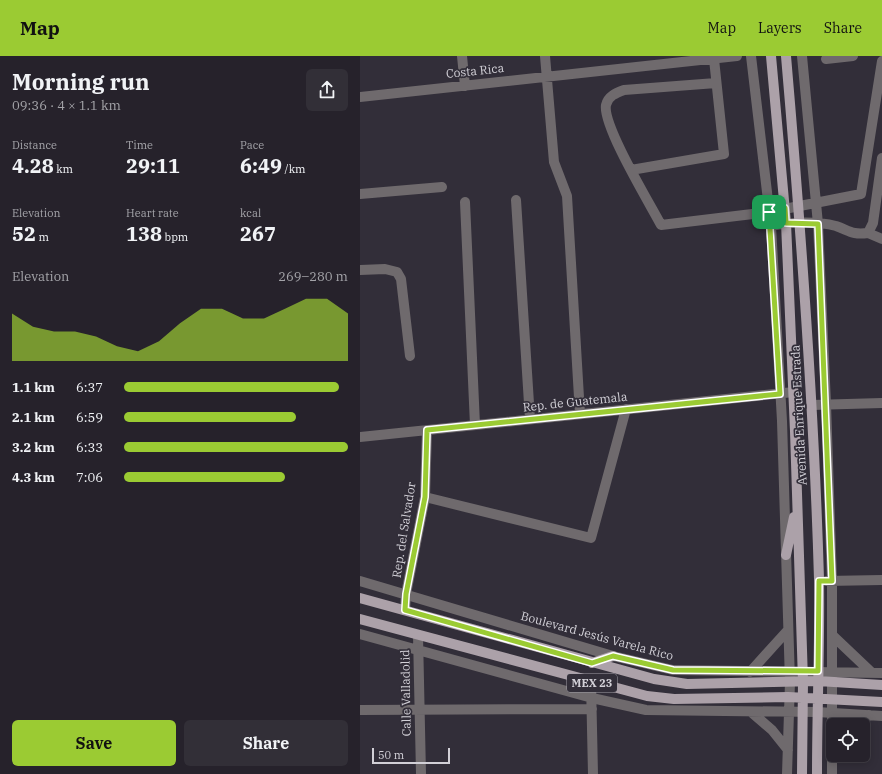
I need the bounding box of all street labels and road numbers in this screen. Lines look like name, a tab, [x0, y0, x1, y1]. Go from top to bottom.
street label: Costa Rica	[445, 60, 505, 81]
street label: Avenida Enrique Estrada	[787, 344, 810, 486]
street label: Rep. de Guatemala	[522, 389, 628, 414]
street label: Rep. del Salvador	[389, 480, 419, 579]
street label: Boulevard Jesús Varela Rico	[519, 608, 675, 663]
street label: Calle Valladolid	[397, 649, 414, 737]
road number: MEX 23	[567, 674, 617, 692]

